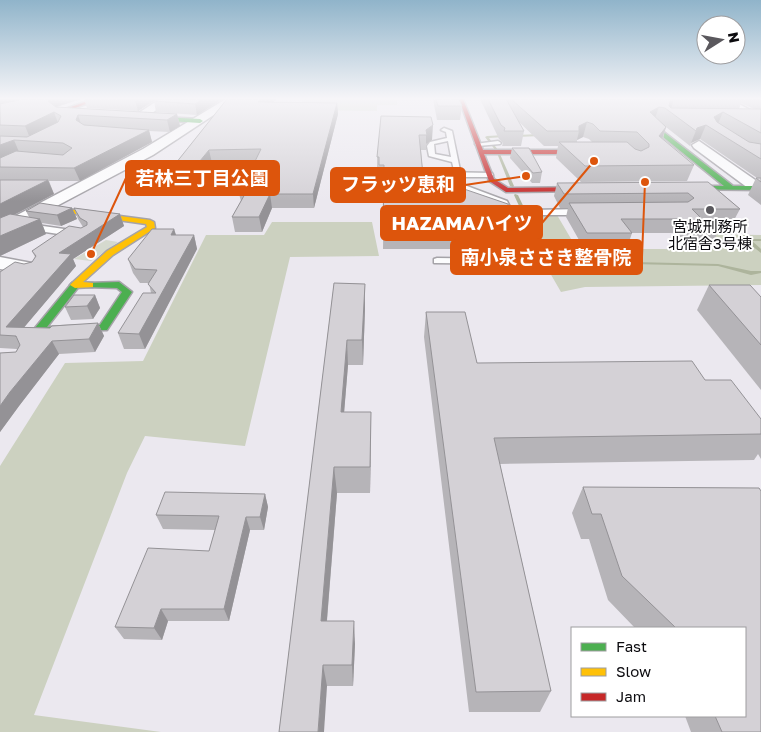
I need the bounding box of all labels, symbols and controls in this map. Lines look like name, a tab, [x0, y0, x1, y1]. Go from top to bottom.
north arrow	[696, 15, 746, 65]
text: N	[725, 31, 744, 44]
callout: 若林三丁目公園	[126, 161, 279, 195]
text: 若林三丁目公園	[135, 166, 269, 189]
callout: フラッツ恵和	[331, 168, 465, 202]
text: フラッツ恵和	[341, 172, 455, 195]
marker: 宮城刑務所 北宿舎3号棟	[704, 204, 716, 216]
callout: HAZAMAハイツ	[381, 206, 542, 240]
text: HAZAMAハイツ	[392, 211, 532, 234]
place label: 宮城刑務所 北宿舎3号棟	[668, 217, 752, 252]
callout: 南小泉ささき整骨院	[451, 240, 642, 274]
text: 南小泉ささき整骨院	[460, 245, 632, 268]
legend	[571, 627, 746, 717]
text: Fast	[616, 637, 647, 655]
text: Slow	[616, 662, 651, 680]
text: Jam	[616, 687, 646, 705]

